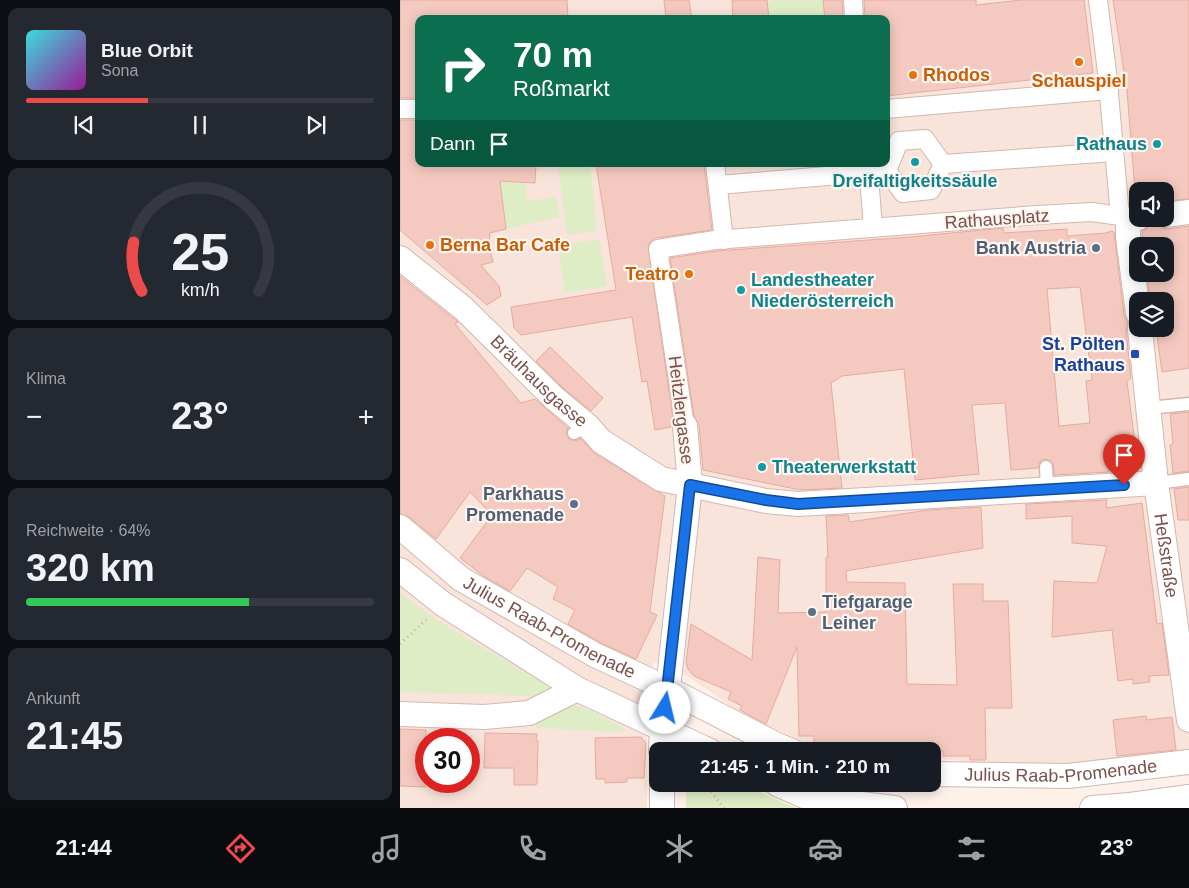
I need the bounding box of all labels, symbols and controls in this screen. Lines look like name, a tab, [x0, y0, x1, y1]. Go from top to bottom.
icon: right	[430, 35, 495, 100]
text: 70 m	[513, 35, 593, 74]
text: Blue Orbit	[101, 40, 193, 61]
marker: Schauspiel	[1073, 56, 1085, 68]
text: Sona	[101, 62, 138, 79]
place label: Rhodos	[923, 65, 990, 85]
marker: Rhodos	[907, 69, 919, 81]
place label: Schauspiel	[1031, 71, 1127, 91]
text: Roßmarkt	[513, 76, 610, 101]
icon: previous	[70, 111, 98, 139]
icon: pause	[186, 111, 214, 139]
icon: next	[302, 111, 330, 139]
icon: arrive	[485, 130, 513, 158]
text: Dann	[430, 133, 475, 154]
place label: Rathaus	[1076, 134, 1147, 154]
marker: Rathaus	[1151, 138, 1163, 150]
marker: Dreifaltigkeitssäule	[909, 156, 921, 168]
place label: Dreifaltigkeitssäule	[832, 171, 998, 191]
map controls	[1129, 182, 1174, 337]
button: sound	[1129, 182, 1174, 227]
street label: Rathausplatz	[944, 205, 1050, 233]
text: 25	[171, 223, 229, 281]
place label: Berna Bar Cafe	[440, 235, 570, 255]
button: search	[1129, 237, 1174, 282]
place label: Bank Austria	[976, 238, 1087, 258]
marker: Berna Bar Cafe	[424, 239, 436, 251]
marker: Bank Austria	[1090, 242, 1102, 254]
place label: Teatro	[625, 264, 679, 284]
marker: Teatro	[683, 268, 695, 280]
place label: Landestheater Niederösterreich	[751, 270, 894, 311]
text: km/h	[181, 280, 219, 300]
marker: Landestheater Niederösterreich	[735, 284, 747, 296]
button: layers	[1129, 292, 1174, 337]
street label: Bräuhausgasse	[487, 331, 591, 431]
place label: St. Pölten Rathaus	[1042, 334, 1125, 375]
marker: St. Pölten Rathaus	[1129, 348, 1141, 360]
street label: Heitzlergasse	[664, 355, 698, 465]
text: Klima	[26, 370, 66, 387]
text: 23°	[171, 395, 229, 437]
text: −	[26, 401, 42, 432]
text: +	[358, 401, 374, 432]
pin	[1103, 434, 1145, 485]
icon: arrive	[1110, 441, 1138, 469]
place label: Theaterwerkstatt	[772, 457, 916, 477]
marker: Theaterwerkstatt	[756, 461, 768, 473]
place label: Parkhaus Promenade	[466, 484, 564, 525]
marker: Parkhaus Promenade	[568, 498, 580, 510]
street label: Heßstraße	[1150, 512, 1182, 599]
text: Reichweite · 64%	[26, 522, 151, 539]
text: 320 km	[26, 547, 155, 589]
street label: Julius Raab-Promenade	[460, 572, 639, 682]
place label: Tiefgarage Leiner	[822, 592, 913, 633]
marker: Tiefgarage Leiner	[806, 606, 818, 618]
position arrow	[638, 681, 690, 733]
text: Ankunft	[26, 690, 80, 707]
text: 21:45	[26, 715, 123, 757]
speed limit sign: 30	[415, 728, 480, 793]
text: 21:45 · 1 Min. · 210 m	[700, 756, 890, 777]
street label: Julius Raab-Promenade	[964, 756, 1158, 786]
icon: directions	[223, 831, 258, 866]
icon: music	[369, 831, 404, 866]
icon: phone	[515, 831, 550, 866]
icon: climate	[662, 831, 697, 866]
icon: car	[808, 831, 843, 866]
icon: filters	[954, 831, 989, 866]
text: 21:44	[56, 835, 112, 860]
text: 23°	[1100, 835, 1133, 860]

